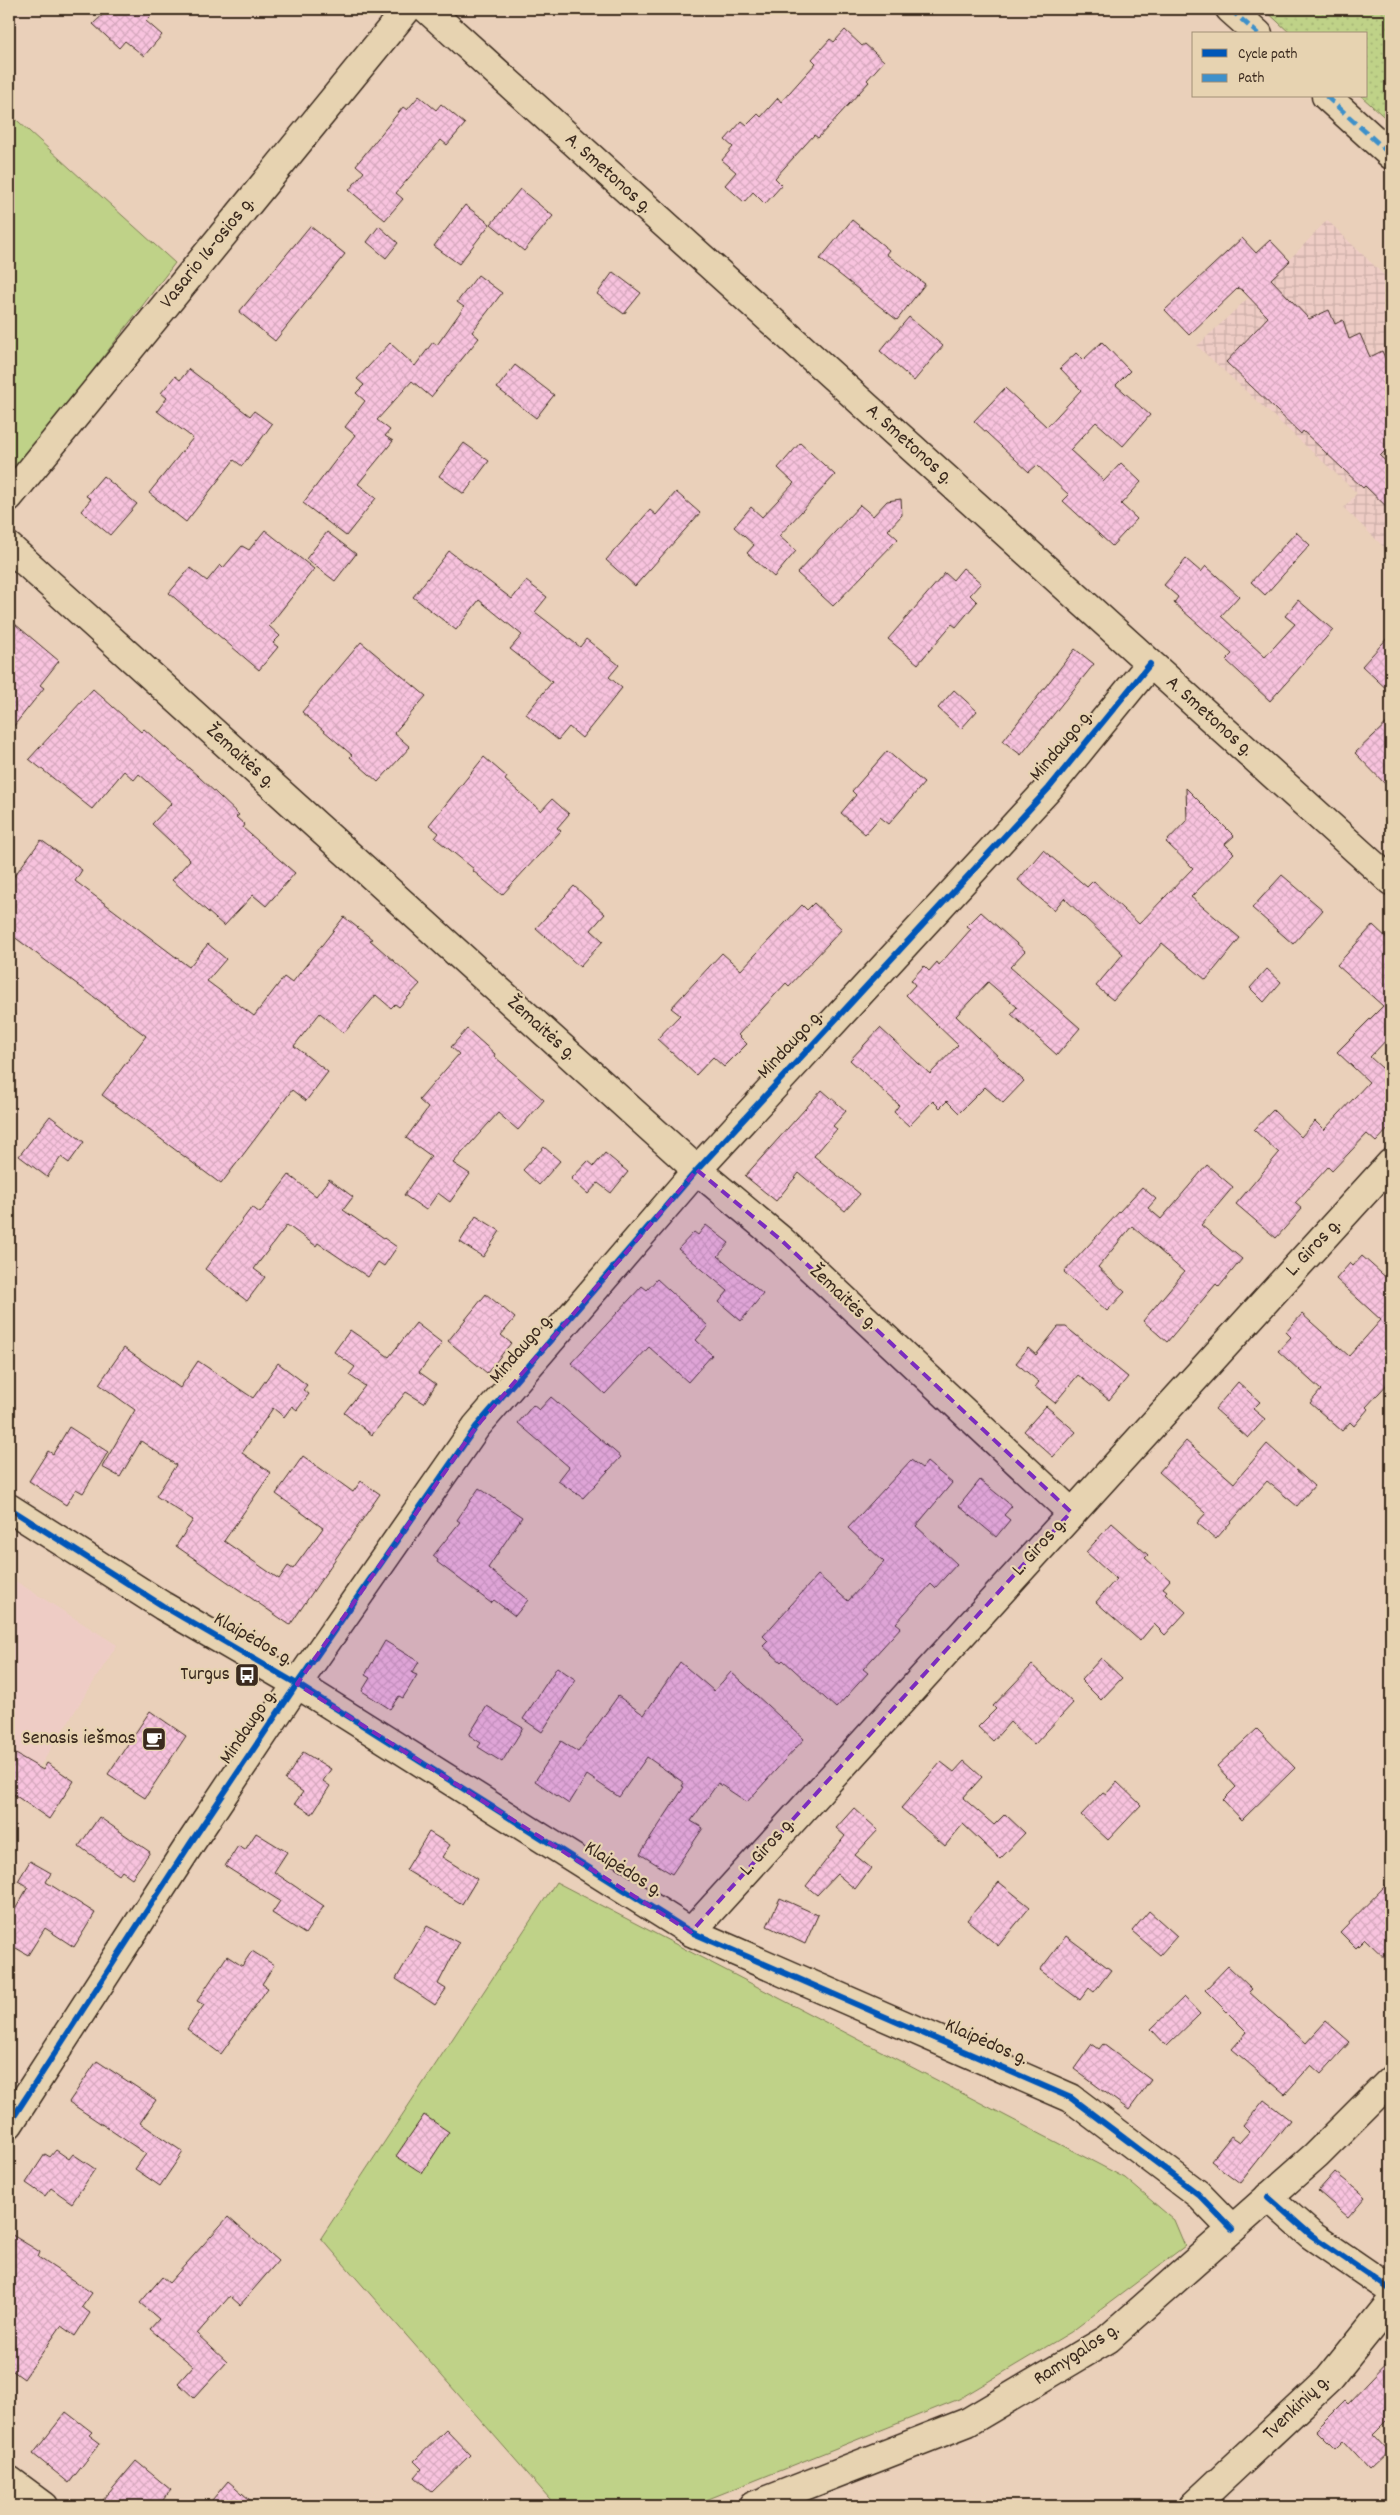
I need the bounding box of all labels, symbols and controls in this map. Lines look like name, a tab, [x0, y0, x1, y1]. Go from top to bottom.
legend	[1192, 32, 1368, 98]
text: Cycle path	[1238, 44, 1298, 66]
text: Path	[1238, 68, 1264, 90]
street label: A. Smetonos g.	[558, 127, 658, 221]
street label: Vasario 16-osios g.	[154, 191, 262, 315]
street label: A. Smetonos g.	[859, 398, 959, 492]
street label: A. Smetonos g.	[1159, 670, 1259, 764]
street label: Mindaugo g.	[1024, 704, 1100, 788]
street label: Žemaitės g.	[199, 718, 281, 796]
street label: Žemaitės g.	[500, 990, 582, 1068]
street label: Mindaugo g.	[751, 1004, 831, 1086]
street label: L. Giros g.	[1279, 1212, 1349, 1284]
street label: Žemaitės g.	[802, 1259, 884, 1337]
street label: Mindaugo g.	[483, 1307, 561, 1391]
street label: L. Giros g.	[1006, 1511, 1074, 1583]
street label: Klaipėdos g.	[208, 1606, 298, 1674]
place label: Turgus	[180, 1661, 230, 1689]
bus stop icon: Turgus	[234, 1662, 260, 1688]
street label: Mindaugo g.	[213, 1683, 285, 1771]
place label: Senasis iešmas	[22, 1725, 136, 1753]
cafe icon: Senasis iešmas	[141, 1726, 167, 1752]
street label: L. Giros g.	[734, 1811, 802, 1883]
street label: Klaipėdos g.	[578, 1835, 668, 1905]
street label: Klaipėdos g.	[940, 2012, 1032, 2074]
street label: Ramygalos g.	[1028, 2317, 1126, 2393]
street label: Tvenkinių g.	[1257, 2369, 1337, 2447]

